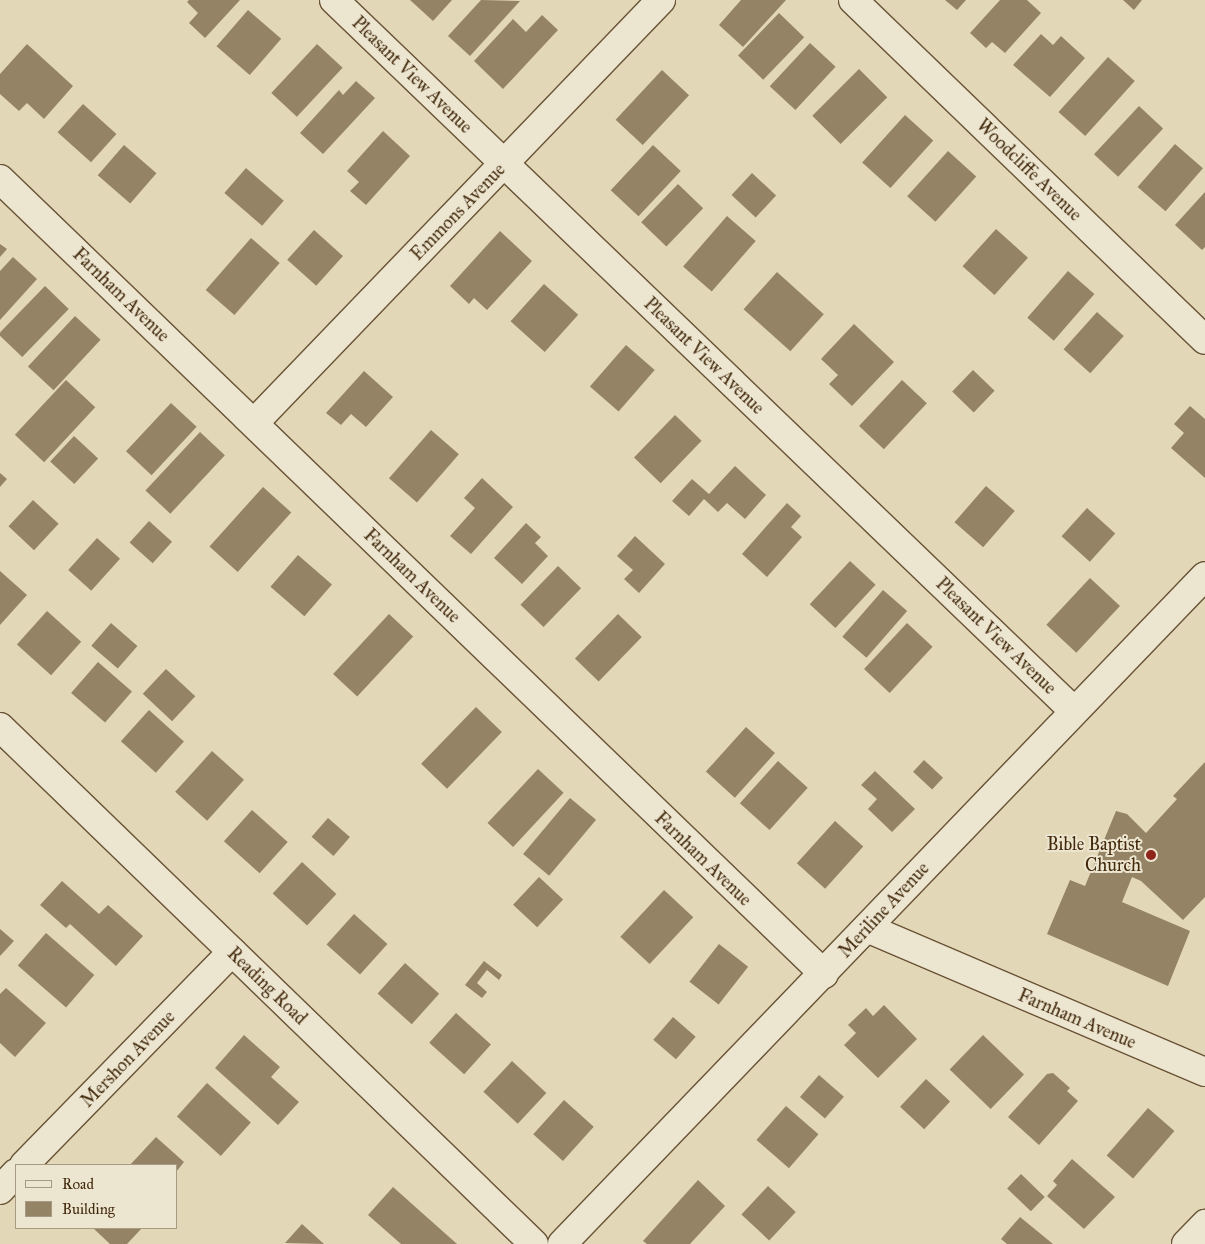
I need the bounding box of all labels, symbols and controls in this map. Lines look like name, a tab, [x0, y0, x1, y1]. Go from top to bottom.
street label: Pleasant View Avenue	[347, 12, 477, 138]
street label: Woodcliffe Avenue	[972, 115, 1086, 225]
street label: Emmons Avenue	[406, 159, 510, 265]
street label: Farnham Avenue	[68, 243, 174, 347]
street label: Pleasant View Avenue	[639, 293, 769, 419]
street label: Farnham Avenue	[359, 524, 465, 628]
street label: Pleasant View Avenue	[931, 573, 1061, 699]
street label: Farnham Avenue	[650, 807, 756, 911]
place label: Bible Baptist Church	[1047, 834, 1141, 876]
marker: Bible Baptist Church	[1145, 849, 1157, 861]
street label: Meriline Avenue	[834, 858, 934, 962]
street label: Reading Road	[223, 943, 311, 1029]
street label: Farnham Avenue	[1015, 984, 1139, 1054]
street label: Mershon Avenue	[76, 1006, 180, 1112]
legend	[15, 1164, 178, 1229]
text: Road	[62, 1175, 94, 1193]
text: Building	[62, 1200, 115, 1218]

